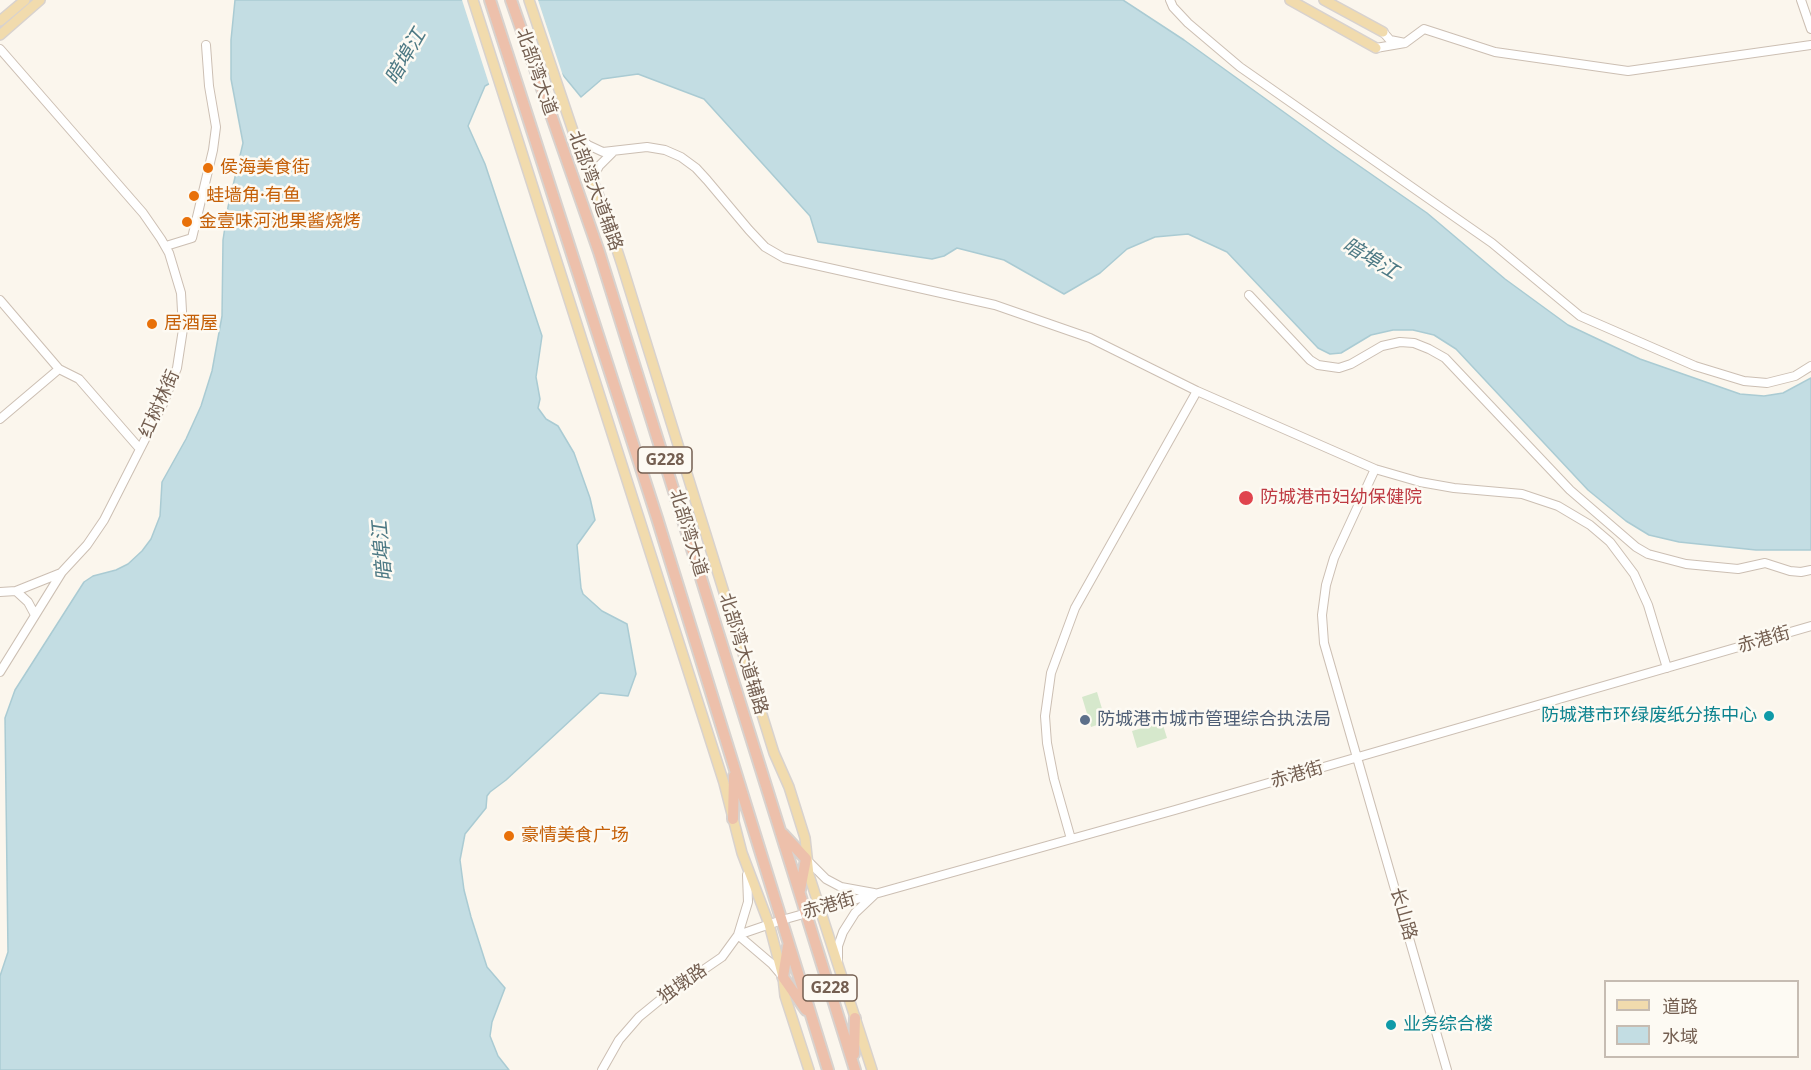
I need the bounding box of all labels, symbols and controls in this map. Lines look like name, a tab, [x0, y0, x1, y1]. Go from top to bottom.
water label: 暗埠江	[381, 25, 431, 89]
street label: 北部湾大道	[511, 26, 561, 118]
street label: 北部湾大道辅路	[563, 128, 627, 254]
place label: 侯海美食街	[220, 157, 310, 179]
marker: 侯海美食街	[201, 161, 215, 175]
place label: 蛙墙角·有鱼	[206, 185, 301, 207]
marker: 蛙墙角·有鱼	[187, 189, 201, 203]
place label: 金壹味河池果酱烧烤	[199, 211, 361, 233]
marker: 金壹味河池果酱烧烤	[180, 215, 194, 229]
water label: 暗埠江	[1338, 233, 1402, 285]
place label: 居酒屋	[164, 313, 218, 335]
marker: 居酒屋	[145, 317, 159, 331]
street label: 红树林街	[135, 367, 185, 441]
road number: G228	[638, 447, 692, 473]
street label: 北部湾大道	[665, 487, 711, 579]
place label: 防城港市妇幼保健院	[1260, 487, 1422, 509]
marker: 防城港市妇幼保健院	[1237, 489, 1255, 507]
water label: 暗埠江	[368, 520, 398, 582]
street label: 北部湾大道辅路	[714, 591, 772, 717]
street label: 赤港街	[1735, 622, 1793, 658]
place label: 防城港市环绿废纸分拣中心	[1541, 705, 1757, 727]
place label: 防城港市城市管理综合执法局	[1097, 709, 1331, 731]
marker: 防城港市环绿废纸分拣中心	[1762, 709, 1776, 723]
marker: 防城港市城市管理综合执法局	[1078, 713, 1092, 727]
street label: 赤港街	[1268, 757, 1326, 793]
place label: 豪情美食广场	[521, 825, 629, 847]
marker: 豪情美食广场	[502, 829, 516, 843]
street label: 长山路	[1385, 885, 1421, 943]
street label: 赤港街	[800, 888, 858, 924]
street label: 独墩路	[655, 960, 711, 1008]
road number: G228	[803, 975, 857, 1001]
legend	[1604, 980, 1799, 1058]
text: 道路	[1662, 994, 1698, 1018]
place label: 业务综合楼	[1403, 1014, 1493, 1036]
marker: 业务综合楼	[1384, 1018, 1398, 1032]
text: 水域	[1662, 1024, 1698, 1048]

